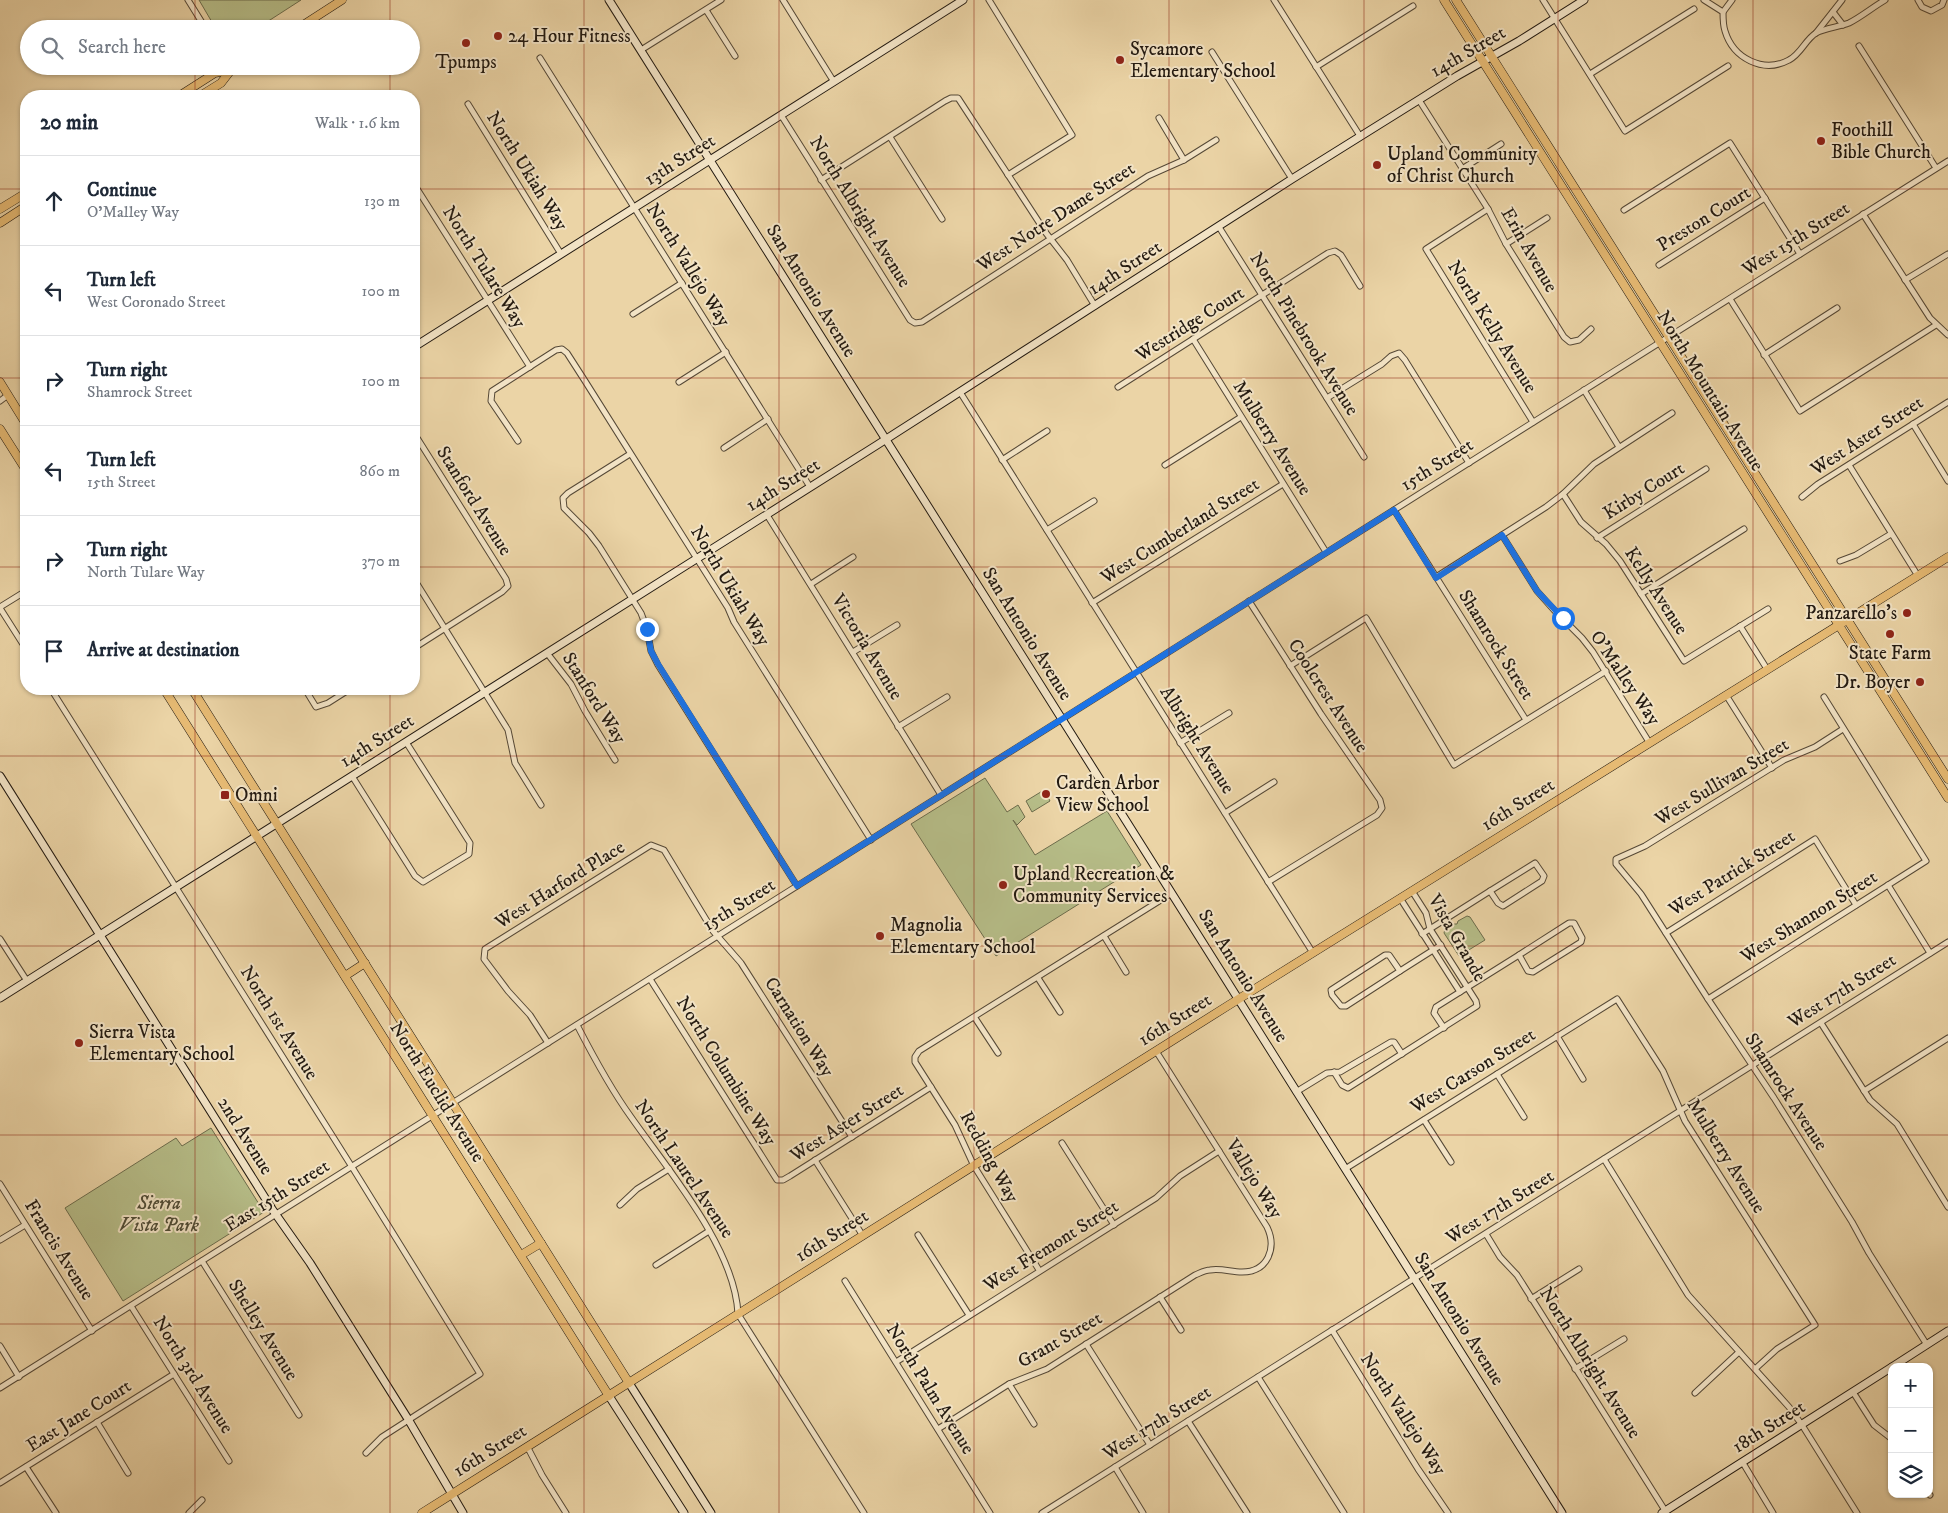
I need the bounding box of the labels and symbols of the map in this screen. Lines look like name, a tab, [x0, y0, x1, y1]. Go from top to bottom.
street label: 14th Street	[1426, 21, 1510, 83]
place label: 24 Hour Fitness	[508, 25, 631, 48]
marker: 24 Hour Fitness	[492, 30, 504, 42]
marker: Tpumps	[460, 37, 472, 49]
place label: Sycamore Elementary School	[1130, 38, 1276, 83]
place label: Tpumps	[435, 51, 497, 74]
marker: Sycamore Elementary School	[1114, 54, 1126, 66]
street label: North Ukiah Way	[481, 107, 573, 236]
place label: Foothill Bible Church	[1831, 119, 1931, 164]
street label: 13th Street	[640, 129, 720, 191]
street label: North Albright Avenue	[804, 132, 916, 292]
marker: Foothill Bible Church	[1815, 135, 1827, 147]
place label: Upland Community of Christ Church	[1387, 143, 1538, 188]
street label: West Notre Dame Street	[972, 157, 1139, 277]
marker: Upland Community of Christ Church	[1371, 159, 1383, 171]
street label: Preston Court	[1653, 181, 1755, 257]
street label: West 15th Street	[1737, 197, 1854, 282]
street label: North Vallejo Way	[641, 199, 736, 332]
street label: North Tulare Way	[437, 202, 531, 333]
street label: Erin Avenue	[1495, 203, 1563, 297]
street label: San Antonio Avenue	[761, 220, 861, 362]
street label: 14th Street	[1084, 236, 1166, 300]
street label: North Pinebrook Avenue	[1244, 248, 1364, 420]
street label: North Kelly Avenue	[1442, 257, 1542, 398]
street label: Westridge Court	[1131, 281, 1249, 367]
street label: North Mountain Avenue	[1651, 307, 1769, 476]
street label: Mulberry Avenue	[1228, 376, 1316, 500]
street label: West Aster Street	[1806, 391, 1928, 481]
street label: 15th Street	[1396, 434, 1478, 496]
street label: Stanford Avenue	[431, 442, 517, 560]
street label: 14th Street	[742, 453, 824, 517]
street label: Kirby Court	[1599, 457, 1689, 525]
street label: West Cumberland Street	[1096, 473, 1264, 590]
street label: North Ukiah Way	[685, 522, 775, 651]
street label: Kelly Avenue	[1619, 543, 1693, 639]
street label: San Antonio Avenue	[977, 563, 1077, 705]
street label: Shamrock Street	[1453, 586, 1539, 704]
street label: Victoria Avenue	[826, 589, 908, 704]
place label: Panzarello's	[1805, 602, 1897, 625]
route start	[1552, 607, 1575, 630]
marker: Panzarello's	[1901, 607, 1913, 619]
route end	[636, 618, 659, 641]
street label: O'Malley Way	[1585, 626, 1666, 731]
marker: State Farm	[1884, 628, 1896, 640]
street label: Coolcrest Avenue	[1283, 635, 1373, 757]
place label: State Farm	[1849, 642, 1931, 665]
street label: Stanford Way	[557, 648, 632, 749]
place label: Dr. Boyer	[1835, 671, 1910, 694]
marker: Dr. Boyer	[1914, 676, 1926, 688]
street label: Albright Avenue	[1155, 682, 1239, 798]
street label: 14th Street	[336, 709, 418, 773]
street label: West Sullivan Street	[1650, 733, 1793, 831]
place label: Carden Arbor View School	[1055, 772, 1159, 817]
street label: 16th Street	[1477, 774, 1559, 836]
place label: Omni	[235, 784, 278, 807]
marker: Carden Arbor View School	[1040, 788, 1052, 800]
marker: Omni	[219, 789, 231, 801]
street label: West Patrick Street	[1664, 825, 1799, 922]
street label: West Harford Place	[490, 836, 629, 935]
place label: Upland Recreation & Community Services	[1013, 863, 1175, 908]
street label: West Shannon Street	[1736, 866, 1882, 969]
street label: 15th Street	[698, 874, 780, 936]
marker: Upland Recreation & Community Services	[997, 879, 1009, 891]
street label: Vista Grande	[1422, 889, 1491, 986]
street label: San Antonio Avenue	[1193, 905, 1293, 1047]
place label: Magnolia Elementary School	[890, 914, 1036, 959]
marker: Magnolia Elementary School	[874, 930, 886, 942]
street label: West 17th Street	[1783, 949, 1900, 1034]
street label: North 1st Avenue	[235, 962, 323, 1084]
street label: Carnation Way	[759, 973, 839, 1082]
street label: 16th Street	[1134, 989, 1216, 1051]
street label: North Columbine Way	[671, 992, 782, 1151]
street label: North Euclid Avenue	[385, 1017, 490, 1167]
place label: Sierra Vista Elementary School	[89, 1021, 235, 1066]
street label: West Carson Street	[1405, 1023, 1540, 1119]
street label: Shamrock Avenue	[1740, 1029, 1832, 1155]
marker: Sierra Vista Elementary School	[73, 1037, 85, 1049]
street label: West Aster Street	[785, 1079, 908, 1168]
street label: 2nd Avenue	[212, 1093, 278, 1179]
street label: Mulberry Avenue	[1682, 1094, 1770, 1218]
street label: North Laurel Avenue	[629, 1095, 739, 1243]
street label: Redding Way	[955, 1107, 1024, 1208]
street label: Vallejo Way	[1220, 1134, 1288, 1224]
street label: East 15th Street	[220, 1155, 334, 1237]
street label: West 17th Street	[1441, 1165, 1558, 1250]
park label: Sierra Vista Park	[119, 1192, 199, 1237]
street label: West Fremont Street	[978, 1195, 1123, 1297]
street label: Francis Avenue	[19, 1196, 99, 1305]
street label: 16th Street	[791, 1205, 873, 1267]
street label: San Antonio Avenue	[1409, 1248, 1509, 1390]
street label: Shelley Avenue	[223, 1275, 303, 1385]
street label: North Albright Avenue	[1534, 1283, 1646, 1443]
street label: Grant Street	[1014, 1307, 1106, 1373]
street label: North 3rd Avenue	[148, 1312, 238, 1438]
street label: North Palm Avenue	[881, 1320, 979, 1459]
street label: North Vallejo Way	[1355, 1349, 1452, 1480]
street label: East Jane Court	[22, 1375, 136, 1457]
street label: West 17th Street	[1098, 1381, 1215, 1466]
street label: 18th Street	[1728, 1396, 1810, 1458]
street label: 16th Street	[449, 1420, 531, 1482]

